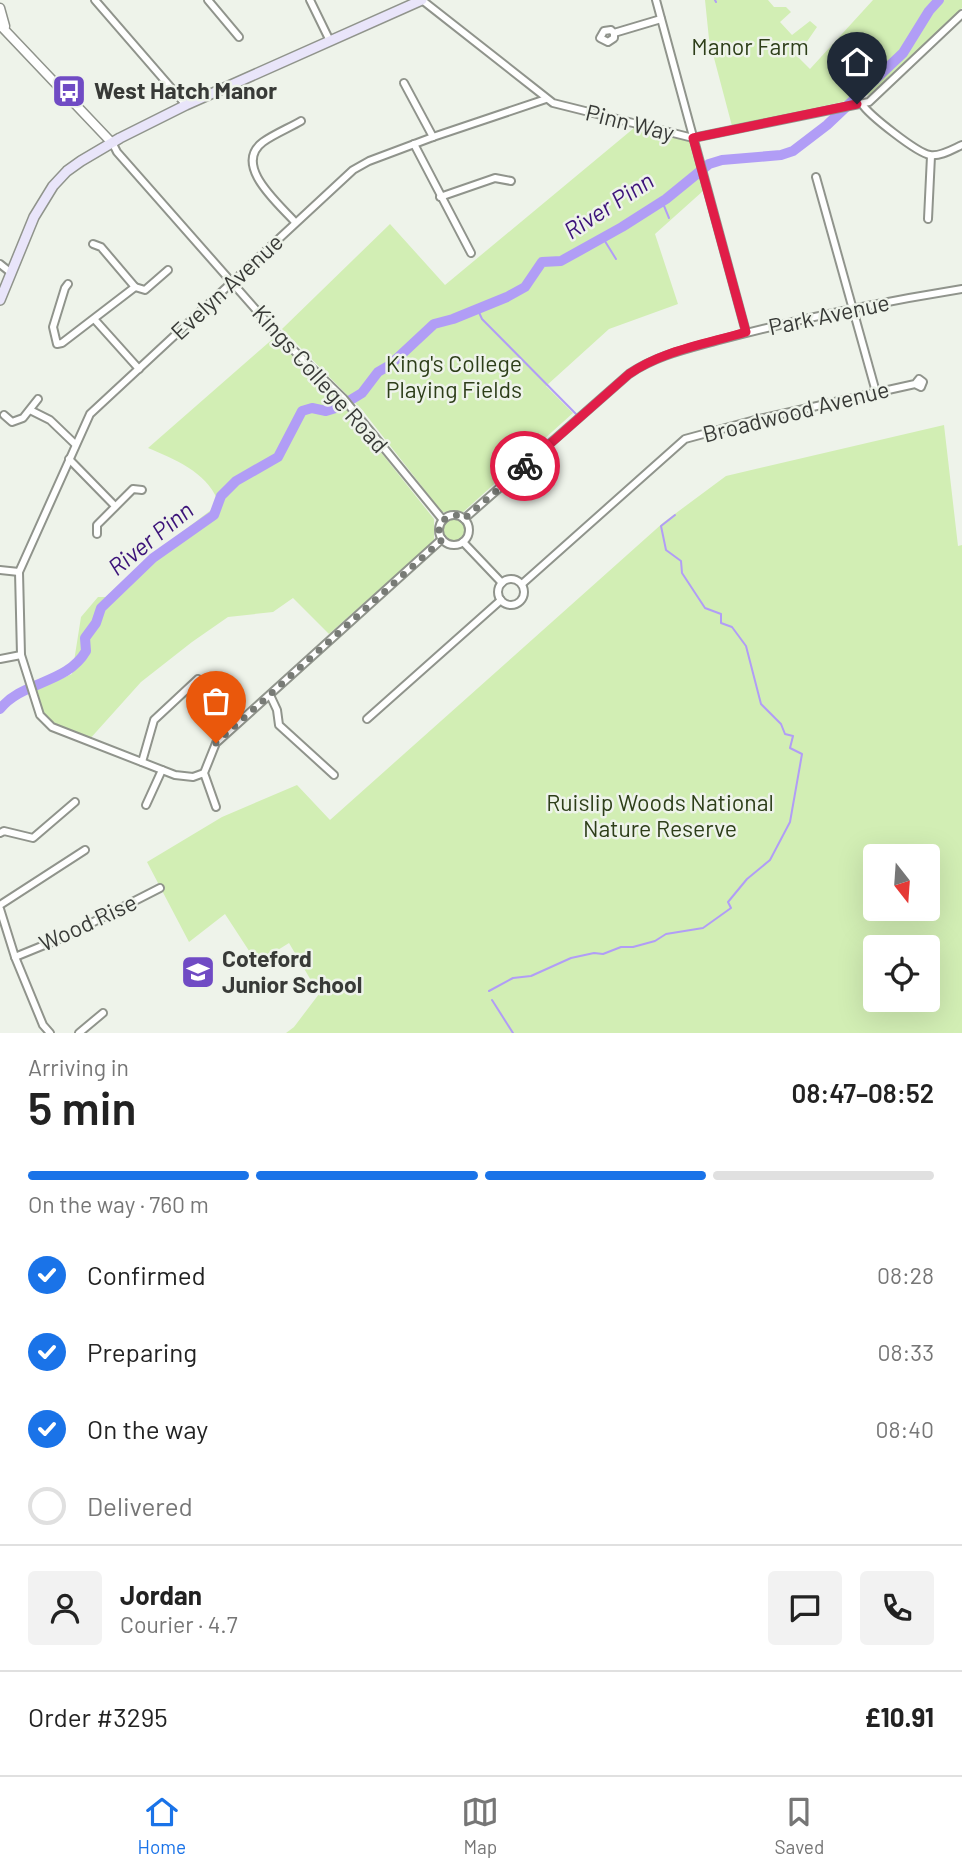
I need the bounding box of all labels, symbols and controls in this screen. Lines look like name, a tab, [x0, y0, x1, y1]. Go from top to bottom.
park label: Manor Farm	[691, 32, 809, 60]
pin	[827, 32, 887, 104]
icon: home	[838, 43, 876, 81]
bus stop icon: West Hatch Manor	[50, 72, 88, 110]
place label: West Hatch Manor	[94, 76, 277, 104]
street label: Pinn Way	[583, 98, 678, 147]
water label: River Pinn	[558, 165, 659, 244]
street label: Evelyn Avenue	[165, 227, 288, 345]
street label: Park Avenue	[766, 288, 892, 340]
street label: Kings College Road	[247, 299, 395, 458]
park label: King's College Playing Fields	[386, 349, 522, 403]
street label: Broadwood Avenue	[700, 374, 892, 448]
courier	[490, 431, 560, 501]
icon: bike	[506, 447, 544, 485]
water label: River Pinn	[102, 495, 199, 581]
pin	[186, 671, 246, 743]
icon: bag	[197, 682, 235, 720]
park label: Ruislip Woods National Nature Reserve	[546, 788, 774, 842]
north arrow	[863, 844, 940, 920]
map controls	[863, 844, 940, 1012]
street label: Wood Rise	[34, 887, 141, 957]
button: locate	[863, 935, 940, 1012]
place label: Coteford Junior School	[222, 944, 362, 998]
school or university icon: Coteford Junior School	[179, 953, 217, 991]
text: Arriving in	[28, 1053, 129, 1081]
text: 08:47–08:52	[792, 1077, 934, 1108]
text: 5 min	[28, 1079, 136, 1134]
text: On the way · 760 m	[28, 1190, 209, 1218]
icon: check	[28, 1256, 66, 1294]
text: Confirmed	[87, 1259, 206, 1290]
text: 08:28	[877, 1261, 934, 1289]
icon: check	[28, 1333, 66, 1371]
text: Preparing	[87, 1336, 197, 1367]
text: 08:33	[878, 1338, 934, 1366]
icon: check	[28, 1410, 66, 1448]
text: On the way	[87, 1413, 208, 1444]
text: 08:40	[876, 1415, 934, 1443]
text: Delivered	[87, 1490, 193, 1521]
button: person	[28, 1571, 102, 1645]
button: chat	[768, 1571, 842, 1645]
button: phone	[860, 1571, 934, 1645]
text: Jordan	[120, 1579, 202, 1610]
text: Courier · 4.7	[120, 1610, 238, 1638]
text: Order #3295	[28, 1701, 168, 1732]
text: £10.91	[865, 1701, 934, 1732]
tab: Home	[138, 1793, 186, 1858]
tab: Map	[461, 1793, 499, 1858]
tab: Saved	[775, 1793, 824, 1858]

